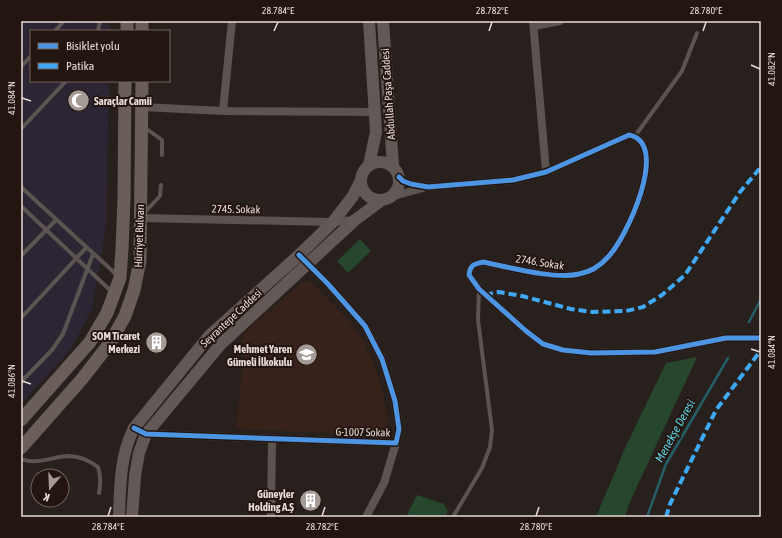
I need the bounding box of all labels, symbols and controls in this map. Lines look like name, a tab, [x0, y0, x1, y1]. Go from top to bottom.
text: 28.784°E	[262, 5, 295, 16]
text: 28.782°E	[476, 5, 509, 16]
text: 28.780°E	[690, 5, 723, 16]
legend	[30, 30, 170, 82]
text: Bisiklet yolu	[66, 39, 120, 53]
street label: Abdullah Paşa Caddesi	[379, 48, 397, 140]
text: 41.082°N	[766, 52, 777, 86]
text: Patika	[66, 59, 94, 73]
text: 41.084°N	[6, 81, 17, 115]
mosque icon: Saraçlar Camii	[65, 88, 91, 114]
place label: Saraçlar Camii	[94, 95, 152, 107]
street label: 2745. Sokak	[212, 203, 261, 215]
street label: Hürriyet Bulvarı	[132, 204, 146, 268]
street label: 2746. Sokak	[515, 252, 565, 272]
street label: Seyrantepe Caddesi	[198, 287, 264, 349]
building icon: SOM Ticaret Merkezi	[143, 329, 169, 355]
place label: SOM Ticaret Merkezi	[92, 330, 141, 355]
text: 41.084°N	[766, 335, 777, 369]
school or university icon: Mehmet Yaren Gümeli İlkokulu	[294, 342, 320, 368]
place label: Mehmet Yaren Gümeli İlkokulu	[227, 343, 292, 368]
text: 41.086°N	[6, 364, 17, 398]
water label: Menekşe Deresi	[652, 397, 698, 465]
street label: G-1007 Sokak	[335, 426, 391, 438]
north arrow	[30, 468, 70, 508]
building icon: Güneyler Holding A.Ş	[297, 487, 323, 513]
place label: Güneyler Holding A.Ş	[248, 488, 295, 513]
text: K	[42, 491, 51, 504]
text: 28.784°E	[92, 521, 125, 532]
text: 28.782°E	[306, 521, 339, 532]
text: 28.780°E	[520, 521, 553, 532]

